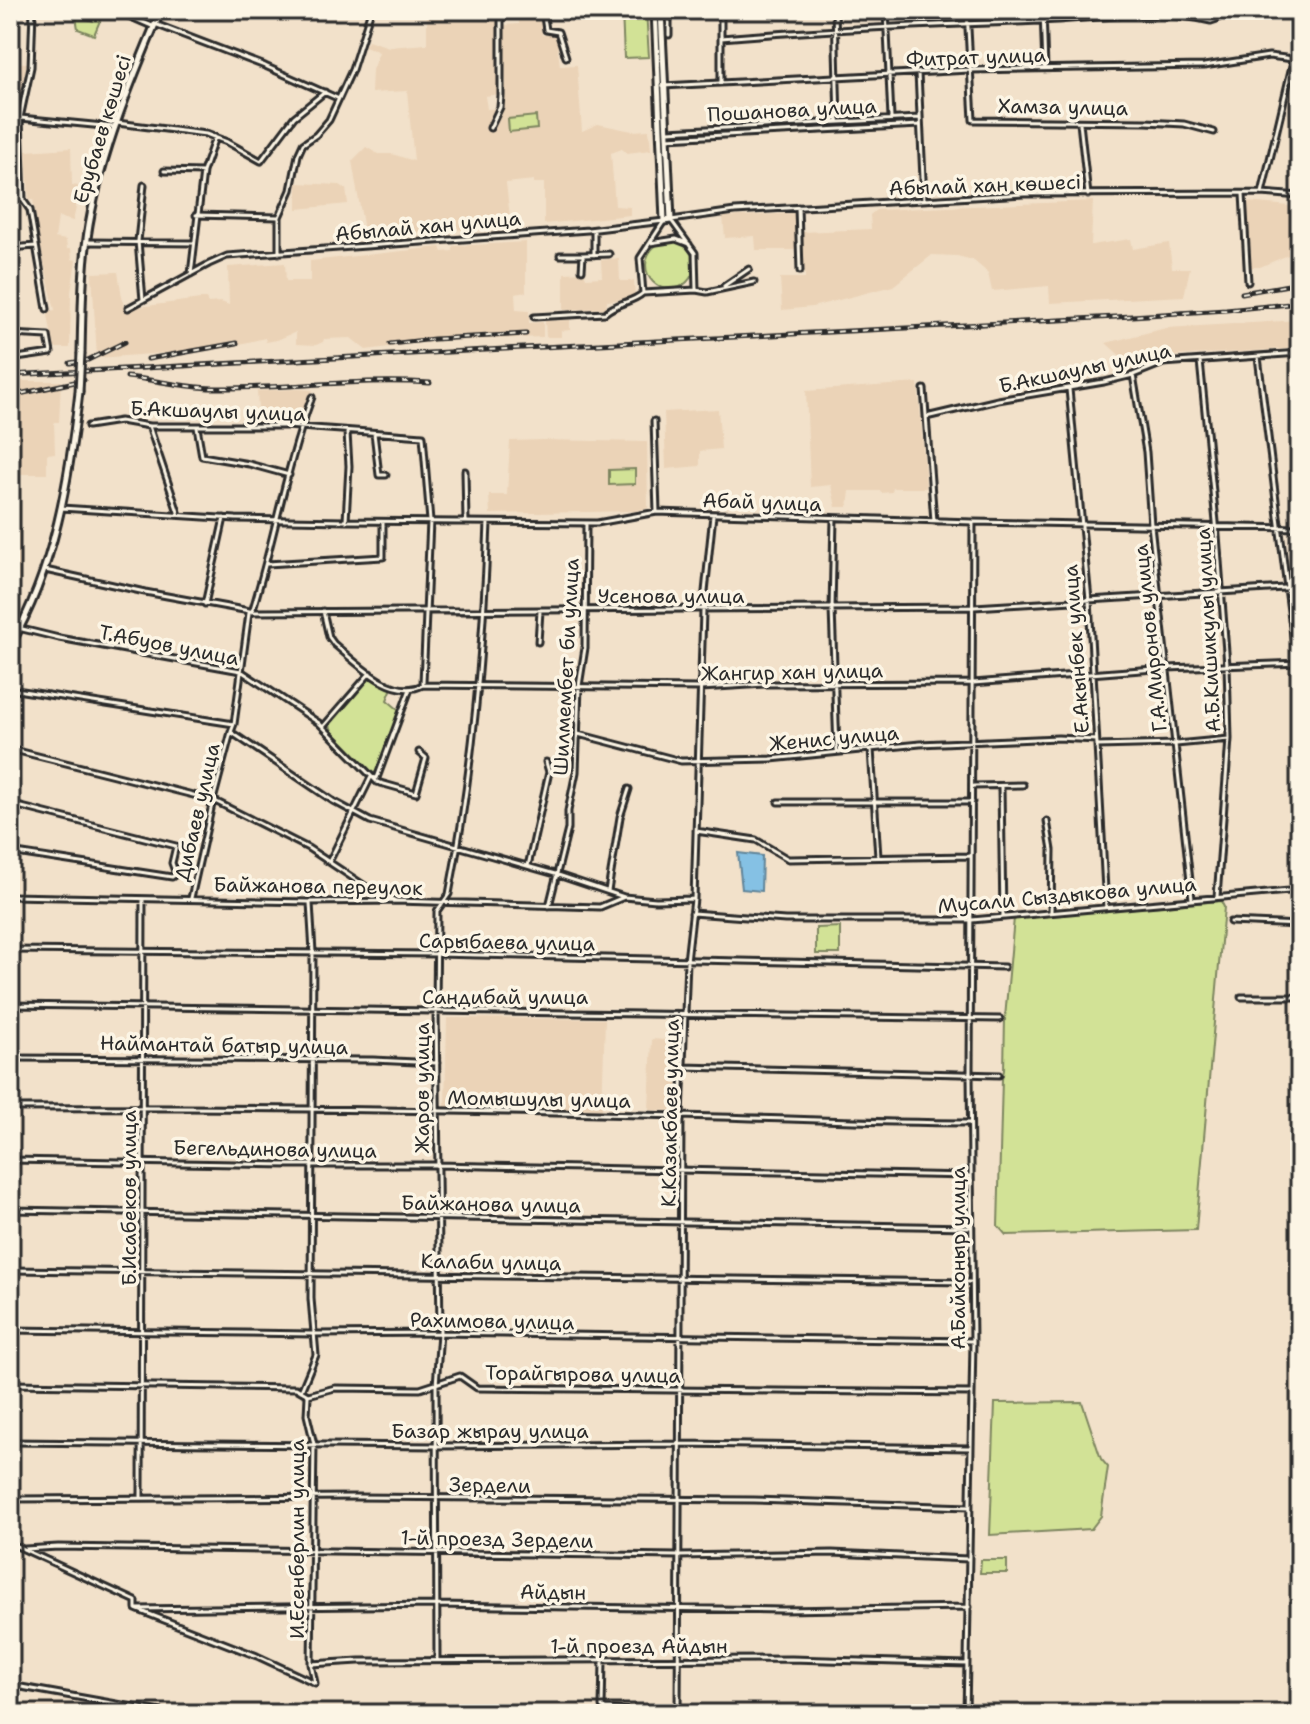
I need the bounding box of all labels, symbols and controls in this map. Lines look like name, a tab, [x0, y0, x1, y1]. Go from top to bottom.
street label: Фитрат улица	[906, 42, 1047, 72]
street label: Ерубаев көшесі	[67, 52, 137, 206]
street label: Пошанова улица	[707, 93, 878, 127]
street label: Хамза улица	[998, 93, 1129, 121]
street label: Абылай хан көшесі	[888, 169, 1082, 201]
street label: Абылай хан улица	[334, 205, 522, 247]
street label: Б.Акшаулы улица	[996, 337, 1174, 399]
street label: Б.Акшаулы улица	[130, 395, 307, 427]
street label: Абай улица	[702, 487, 823, 517]
street label: А.Б.Кишикулы улица	[1190, 526, 1226, 733]
street label: Г.А.Миронов улица	[1127, 542, 1173, 733]
street label: Шилмембет би улица	[547, 557, 585, 776]
street label: Е.Акынбек улица	[1057, 563, 1095, 734]
street label: Усенова улица	[598, 583, 745, 609]
street label: Т.Абуов улица	[97, 619, 242, 671]
street label: Жангир хан улица	[701, 657, 884, 687]
street label: Женис улица	[768, 719, 900, 757]
street label: Дибаев улица	[168, 740, 226, 884]
street label: Байжанова переулок	[213, 871, 423, 901]
street label: Мусали Сыздыкова улица	[937, 871, 1198, 919]
street label: Сарыбаева улица	[419, 927, 596, 957]
street label: Сандибай улица	[422, 984, 589, 1010]
street label: К.Казакбаев улица	[655, 1018, 685, 1207]
street label: Жаров улица	[409, 1022, 435, 1153]
street label: Наймантай батыр улица	[100, 1030, 349, 1060]
street label: Момышулы улица	[447, 1084, 632, 1114]
street label: Б.Исабеков улица	[116, 1110, 142, 1286]
street label: Бегельдинова улица	[173, 1134, 378, 1164]
street label: А.Байконыр улица	[945, 1166, 971, 1350]
street label: Байжанова улица	[401, 1189, 582, 1219]
street label: Калаби улица	[420, 1248, 562, 1276]
street label: Рахимова улица	[410, 1307, 575, 1335]
street label: Торайгырова улица	[485, 1359, 682, 1389]
street label: Базар жырау улица	[391, 1418, 589, 1444]
street label: И.Есенберлин улица	[284, 1438, 310, 1639]
street label: Зердели	[449, 1471, 531, 1499]
street label: 1-й проезд Зердели	[400, 1524, 594, 1554]
street label: Айдын	[520, 1578, 586, 1606]
street label: 1-й проезд Айдын	[550, 1633, 728, 1659]

